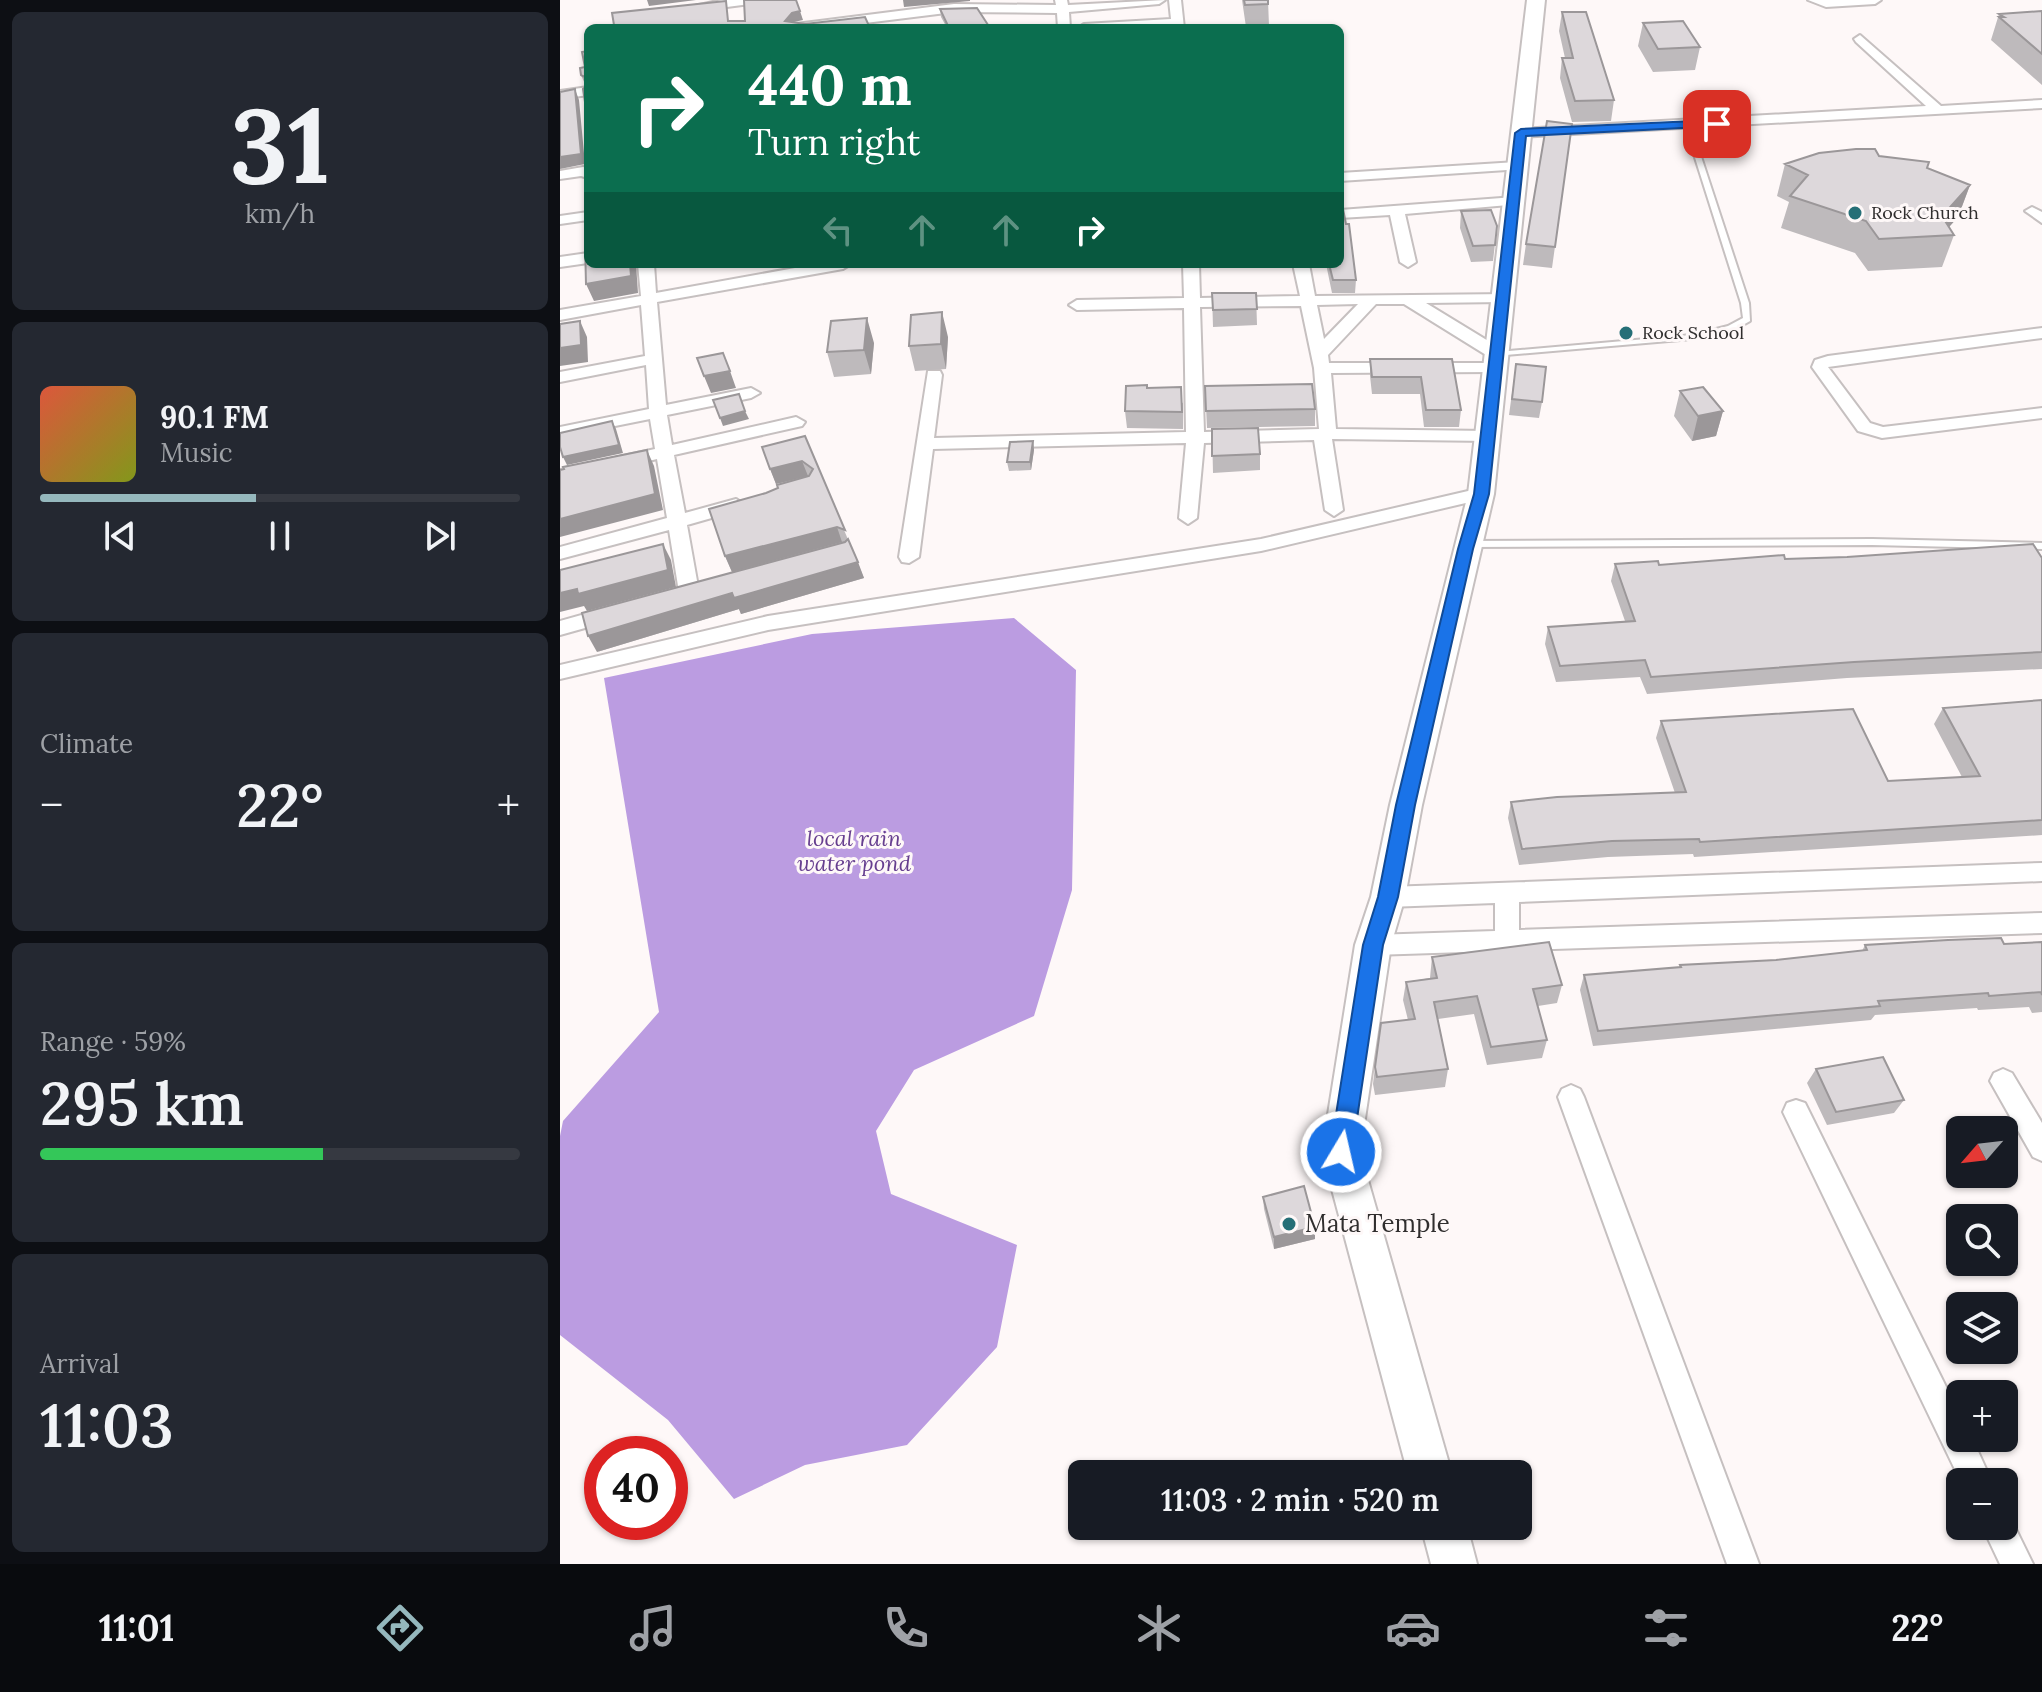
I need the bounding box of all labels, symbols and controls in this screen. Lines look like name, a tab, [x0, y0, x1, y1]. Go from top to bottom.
text: 440 m	[748, 49, 912, 120]
icon: right	[616, 56, 720, 160]
text: 31	[230, 78, 330, 211]
pin	[1683, 90, 1751, 158]
icon: arrive	[1695, 102, 1739, 146]
text: Turn right	[748, 119, 921, 165]
text: km/h	[245, 197, 315, 230]
place label: Rock Church	[1871, 201, 1979, 224]
marker: Rock Church	[1846, 204, 1864, 222]
icon: left	[816, 208, 860, 252]
icon: ahead	[900, 208, 944, 252]
icon: ahead	[984, 208, 1028, 252]
icon: right	[1068, 208, 1112, 252]
place label: Rock School	[1642, 321, 1744, 344]
marker: Rock School	[1617, 324, 1635, 342]
text: 90.1 FM	[160, 398, 269, 436]
text: Music	[160, 436, 233, 469]
icon: previous	[98, 514, 142, 558]
icon: pause	[258, 514, 302, 558]
icon: next	[418, 514, 462, 558]
text: Climate	[40, 727, 133, 760]
text: 22°	[236, 767, 324, 843]
text: −	[40, 777, 63, 833]
text: +	[497, 777, 520, 833]
water label: local rain water pond	[797, 824, 912, 877]
text: Range · 59%	[40, 1025, 186, 1058]
text: 295 km	[40, 1065, 244, 1141]
position arrow	[1299, 1110, 1383, 1194]
north arrow	[1946, 1116, 2018, 1188]
map controls	[1946, 1116, 2018, 1540]
button: search	[1946, 1204, 2018, 1276]
place label: Mata Temple	[1305, 1208, 1450, 1239]
marker: Mata Temple	[1280, 1215, 1298, 1233]
button: layers	[1946, 1292, 2018, 1364]
text: Arrival	[40, 1347, 119, 1380]
button: +	[1946, 1380, 2018, 1452]
text: 11:03	[40, 1387, 173, 1463]
speed limit sign: 40	[584, 1436, 688, 1540]
button: −	[1946, 1468, 2018, 1540]
text: 11:03 · 2 min · 520 m	[1161, 1481, 1439, 1519]
icon: directions	[372, 1600, 428, 1656]
icon: music	[625, 1600, 681, 1656]
icon: phone	[878, 1600, 934, 1656]
icon: climate	[1131, 1600, 1187, 1656]
icon: car	[1385, 1600, 1441, 1656]
icon: filters	[1638, 1600, 1694, 1656]
text: 11:01	[99, 1605, 174, 1651]
text: 22°	[1891, 1605, 1943, 1651]

